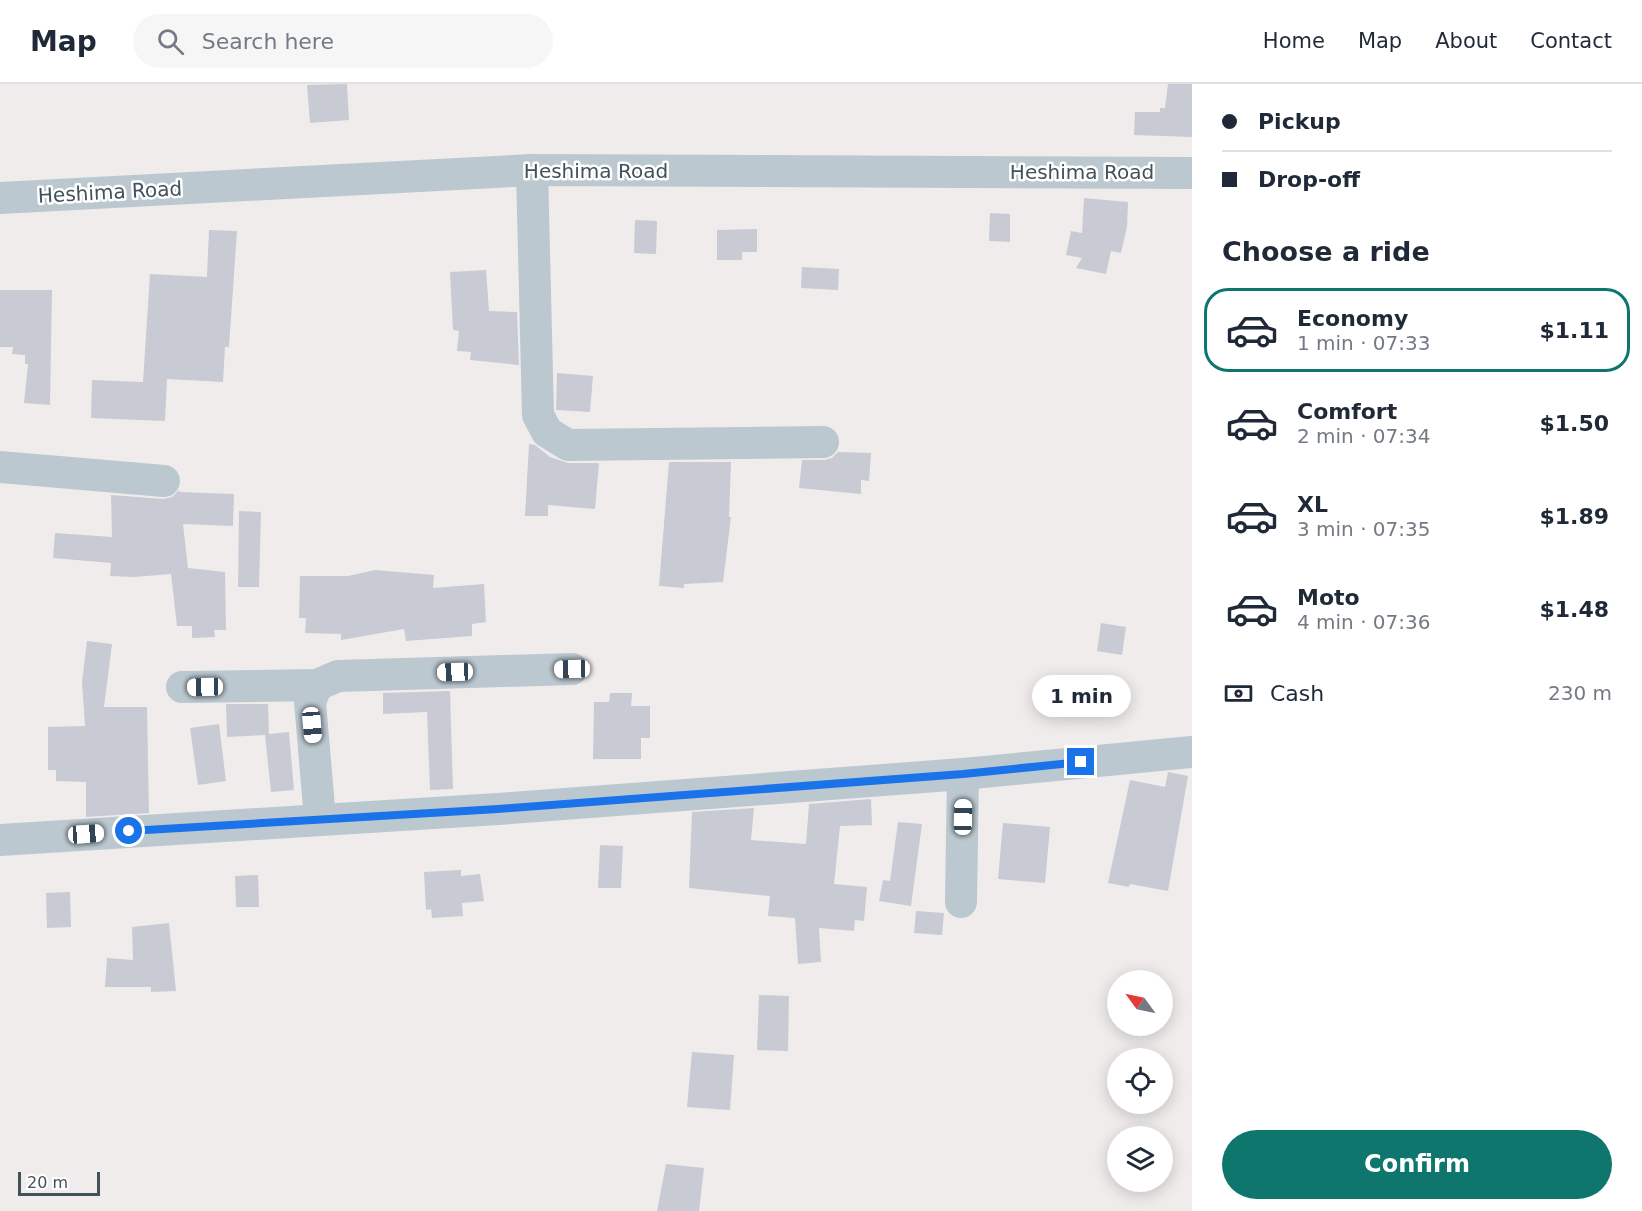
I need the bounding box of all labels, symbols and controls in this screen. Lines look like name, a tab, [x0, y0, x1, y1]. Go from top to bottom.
search box	[133, 14, 553, 68]
text: Map	[30, 25, 97, 58]
icon: search	[154, 25, 187, 58]
text: Search here	[202, 29, 334, 54]
text: Home	[1263, 29, 1325, 53]
text: Map	[1358, 29, 1402, 53]
text: About	[1435, 29, 1497, 53]
text: Contact	[1530, 29, 1612, 53]
text: Pickup	[1258, 109, 1341, 134]
street label: Heshima Road	[524, 159, 668, 183]
street label: Heshima Road	[1010, 160, 1154, 184]
text: Drop-off	[1258, 167, 1360, 192]
street label: Heshima Road	[37, 176, 183, 208]
text: Choose a ride	[1222, 236, 1430, 267]
icon: car	[1225, 303, 1279, 357]
text: Economy	[1297, 306, 1408, 331]
text: $1.11	[1539, 318, 1609, 343]
text: 1 min · 07:33	[1297, 331, 1431, 355]
icon: car	[1225, 396, 1279, 450]
text: Comfort	[1297, 399, 1397, 424]
text: $1.50	[1539, 411, 1609, 436]
text: 2 min · 07:34	[1297, 424, 1431, 448]
icon: car	[1225, 489, 1279, 543]
text: XL	[1297, 492, 1328, 517]
text: $1.89	[1539, 504, 1609, 529]
text: 3 min · 07:35	[1297, 517, 1431, 541]
icon: car	[1225, 582, 1279, 636]
text: Moto	[1297, 585, 1360, 610]
text: $1.48	[1539, 597, 1609, 622]
text: 4 min · 07:36	[1297, 610, 1431, 634]
car	[554, 660, 590, 678]
car	[437, 662, 473, 682]
callout: 1 min	[1032, 675, 1130, 717]
icon: cash	[1222, 677, 1255, 710]
car	[187, 678, 223, 696]
text: Cash	[1270, 681, 1324, 706]
text: 230 m	[1548, 681, 1612, 705]
text: 1 min	[1050, 684, 1113, 708]
car	[301, 706, 323, 744]
route end	[1067, 748, 1094, 775]
car	[954, 799, 972, 835]
route start	[115, 817, 142, 844]
car	[67, 824, 105, 844]
north arrow	[1107, 970, 1173, 1036]
map controls	[1107, 970, 1173, 1192]
button: locate	[1107, 1048, 1173, 1114]
button: layers	[1107, 1126, 1173, 1192]
button: Confirm	[1222, 1130, 1612, 1199]
scale bar	[18, 1169, 100, 1196]
text: 20 m	[27, 1173, 68, 1192]

